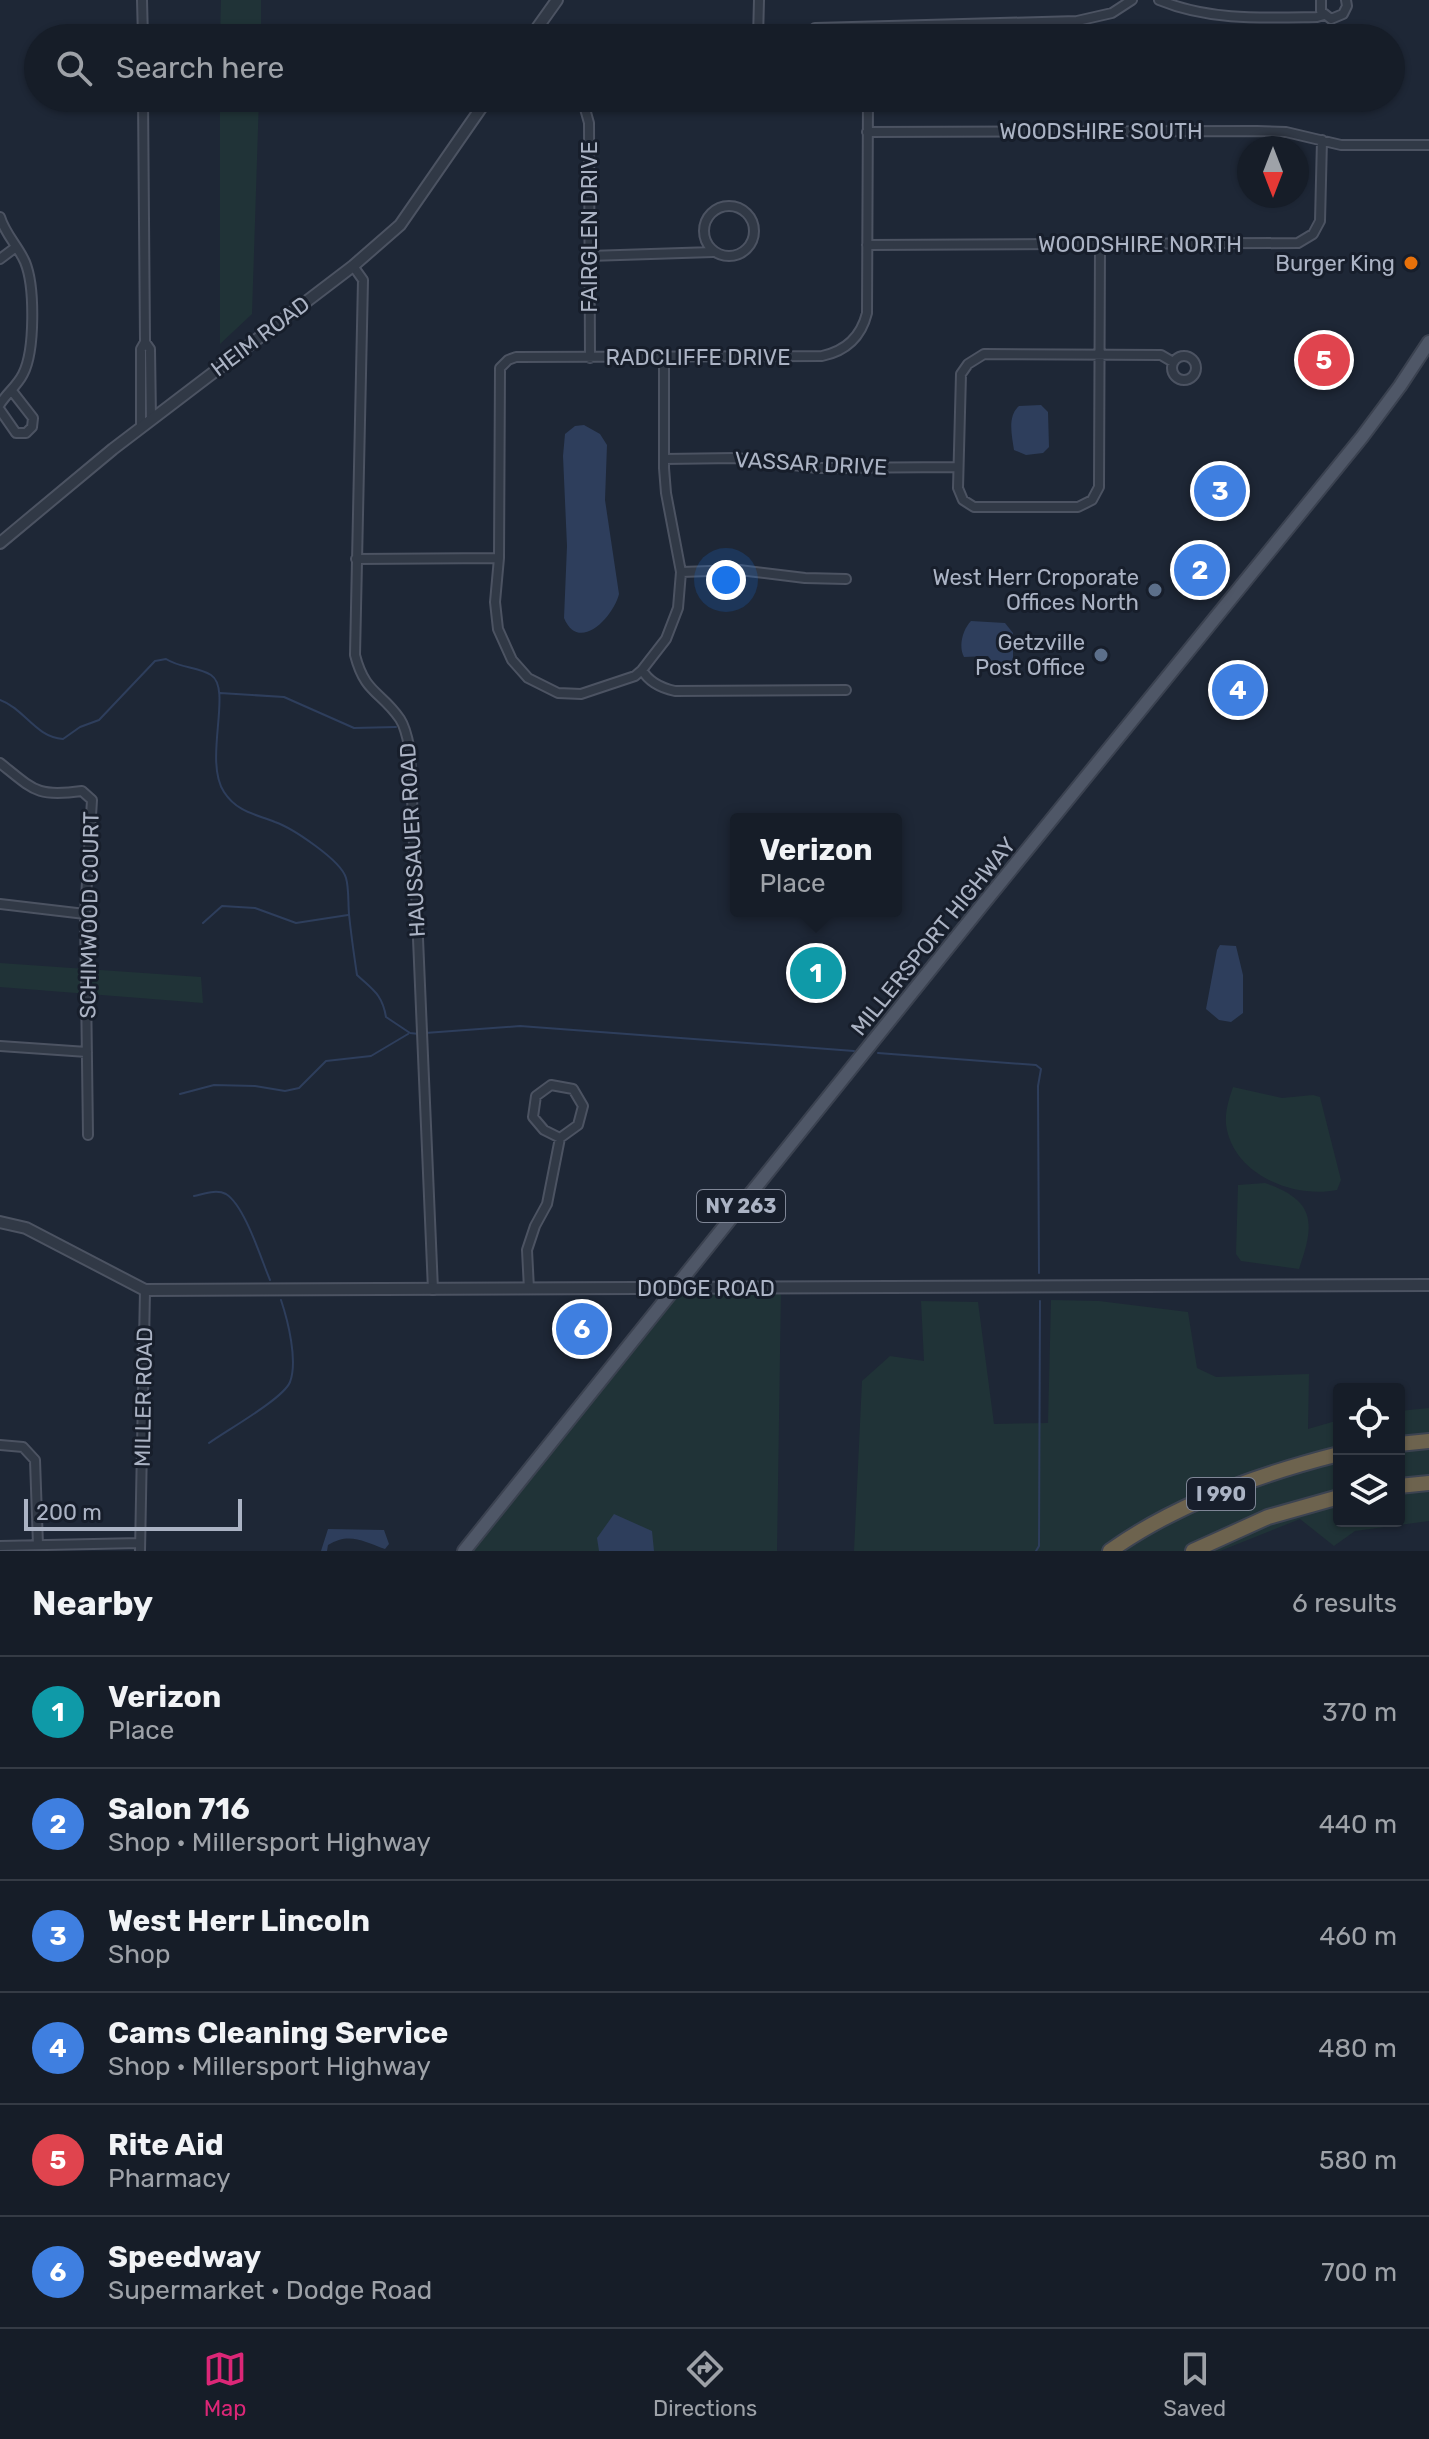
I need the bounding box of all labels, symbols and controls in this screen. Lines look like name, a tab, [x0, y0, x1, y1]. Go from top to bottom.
search box	[24, 24, 1405, 112]
icon: search	[52, 46, 96, 90]
text: Search here	[116, 50, 284, 86]
street label: WOODSHIRE SOUTH	[999, 118, 1203, 145]
north arrow	[1237, 136, 1309, 208]
street label: FAIRGLEN DRIVE	[576, 141, 603, 313]
street label: WOODSHIRE NORTH	[1038, 231, 1242, 258]
place label: Burger King	[1275, 250, 1395, 277]
marker: Burger King	[1402, 254, 1420, 272]
street label: HEIM ROAD	[206, 290, 315, 382]
pin: 5	[1298, 330, 1350, 390]
street label: RADCLIFFE DRIVE	[605, 344, 791, 371]
street label: VASSAR DRIVE	[734, 446, 888, 481]
pin: 3	[1194, 461, 1246, 521]
pin: 2	[1174, 540, 1226, 600]
your location	[706, 560, 746, 600]
place label: West Herr Croporate Offices North	[932, 564, 1139, 616]
marker: West Herr Croporate Offices North	[1146, 581, 1164, 599]
place label: Getzville Post Office	[975, 629, 1085, 681]
marker: Getzville Post Office	[1092, 646, 1110, 664]
pin: 4	[1212, 660, 1264, 720]
street label: HAUSSAUER ROAD	[394, 742, 431, 938]
street label: SCHIMWOOD COURT	[74, 811, 105, 1019]
popup	[730, 813, 902, 917]
text: Verizon	[759, 832, 873, 868]
street label: MILLERSPORT HIGHWAY	[845, 832, 1022, 1041]
text: Place	[759, 868, 826, 899]
pin: 1	[790, 943, 842, 1003]
road number: NY 263	[697, 1190, 785, 1222]
street label: DODGE ROAD	[637, 1275, 775, 1302]
pin: 6	[556, 1299, 608, 1359]
street label: MILLER ROAD	[129, 1327, 158, 1467]
map controls	[1333, 1383, 1405, 1527]
button: locate	[1333, 1383, 1405, 1455]
button: layers	[1333, 1455, 1405, 1527]
road number: I 990	[1187, 1478, 1255, 1510]
scale bar	[24, 1495, 242, 1531]
text: 200 m	[36, 1499, 102, 1526]
text: Nearby	[32, 1583, 153, 1624]
text: 6 results	[1292, 1588, 1397, 1619]
text: Verizon	[108, 1679, 221, 1715]
text: 1	[52, 1697, 64, 1728]
text: 370 m	[1322, 1697, 1397, 1728]
text: Place	[108, 1715, 174, 1746]
text: Salon 716	[108, 1791, 250, 1827]
text: 2	[50, 1809, 66, 1840]
text: 440 m	[1319, 1809, 1397, 1840]
text: Shop · Millersport Highway	[108, 1827, 431, 1858]
text: West Herr Lincoln	[108, 1903, 370, 1939]
text: 3	[49, 1921, 67, 1952]
text: 460 m	[1319, 1921, 1397, 1952]
text: Shop	[108, 1939, 170, 1970]
text: Cams Cleaning Service	[108, 2015, 448, 2051]
text: 4	[49, 2033, 67, 2064]
text: 480 m	[1318, 2033, 1397, 2064]
text: Shop · Millersport Highway	[108, 2051, 431, 2082]
text: Rite Aid	[108, 2127, 224, 2163]
text: 5	[50, 2145, 66, 2176]
text: 580 m	[1319, 2145, 1397, 2176]
text: Pharmacy	[108, 2163, 231, 2194]
text: Speedway	[108, 2239, 261, 2275]
text: 6	[50, 2257, 66, 2288]
text: 700 m	[1321, 2257, 1397, 2288]
text: Supermarket · Dodge Road	[108, 2275, 432, 2306]
tab: Map	[203, 2347, 247, 2422]
tab: Directions	[653, 2347, 757, 2422]
tab: Saved	[1163, 2347, 1226, 2422]

